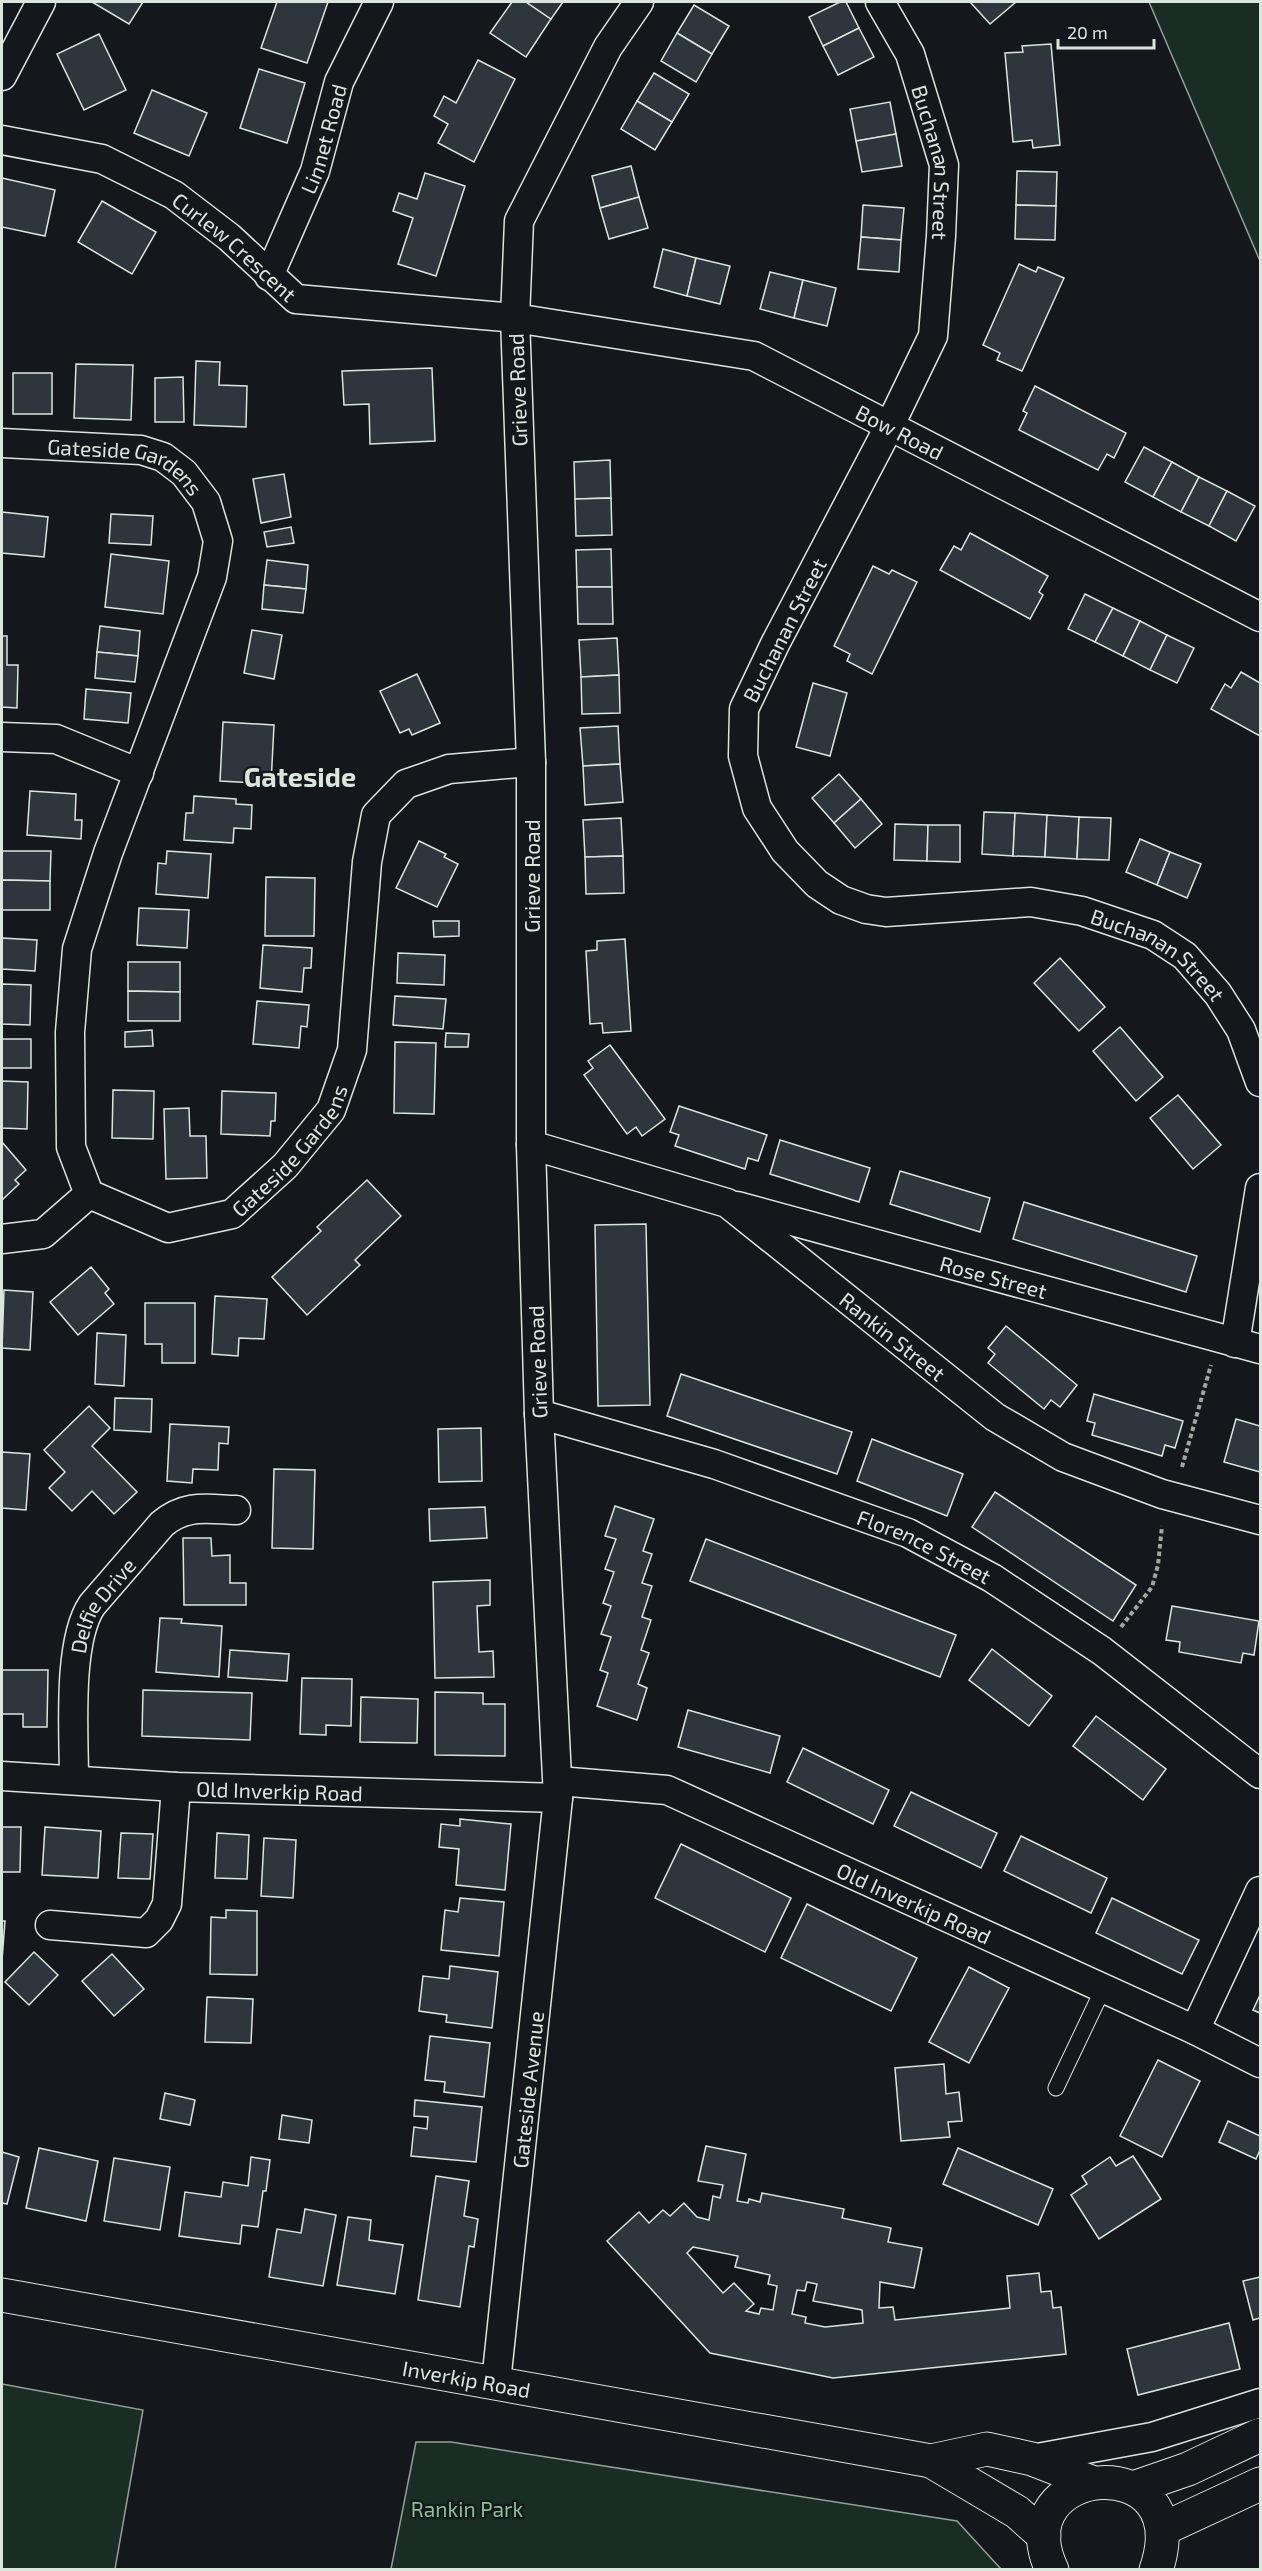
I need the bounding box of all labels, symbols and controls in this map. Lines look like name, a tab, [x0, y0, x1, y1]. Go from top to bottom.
scale bar	[1058, 12, 1154, 50]
text: 20 m	[1067, 21, 1108, 43]
street label: Linnet Road	[294, 81, 350, 197]
street label: Buchanan Street	[908, 82, 957, 240]
street label: Curlew Crescent	[168, 186, 302, 306]
street label: Grieve Road	[503, 333, 531, 447]
street label: Bow Road	[852, 399, 948, 464]
street label: Gateside Gardens	[47, 433, 208, 500]
street label: Buchanan Street	[737, 554, 831, 706]
district label: Gateside	[244, 760, 356, 792]
street label: Grieve Road	[519, 819, 544, 933]
street label: Buchanan Street	[1088, 902, 1231, 1005]
street label: Gateside Gardens	[226, 1081, 351, 1221]
street label: Rose Street	[937, 1250, 1050, 1303]
street label: Rankin Street	[835, 1286, 951, 1385]
street label: Grieve Road	[523, 1305, 551, 1419]
street label: Florence Street	[854, 1504, 996, 1588]
street label: Delfie Drive	[64, 1552, 140, 1655]
street label: Old Inverkip Road	[196, 1775, 363, 1805]
street label: Old Inverkip Road	[833, 1857, 995, 1948]
street label: Gateside Avenue	[506, 2010, 548, 2169]
street label: Inverkip Road	[401, 2354, 533, 2402]
park label: Rankin Park	[411, 2496, 524, 2521]

